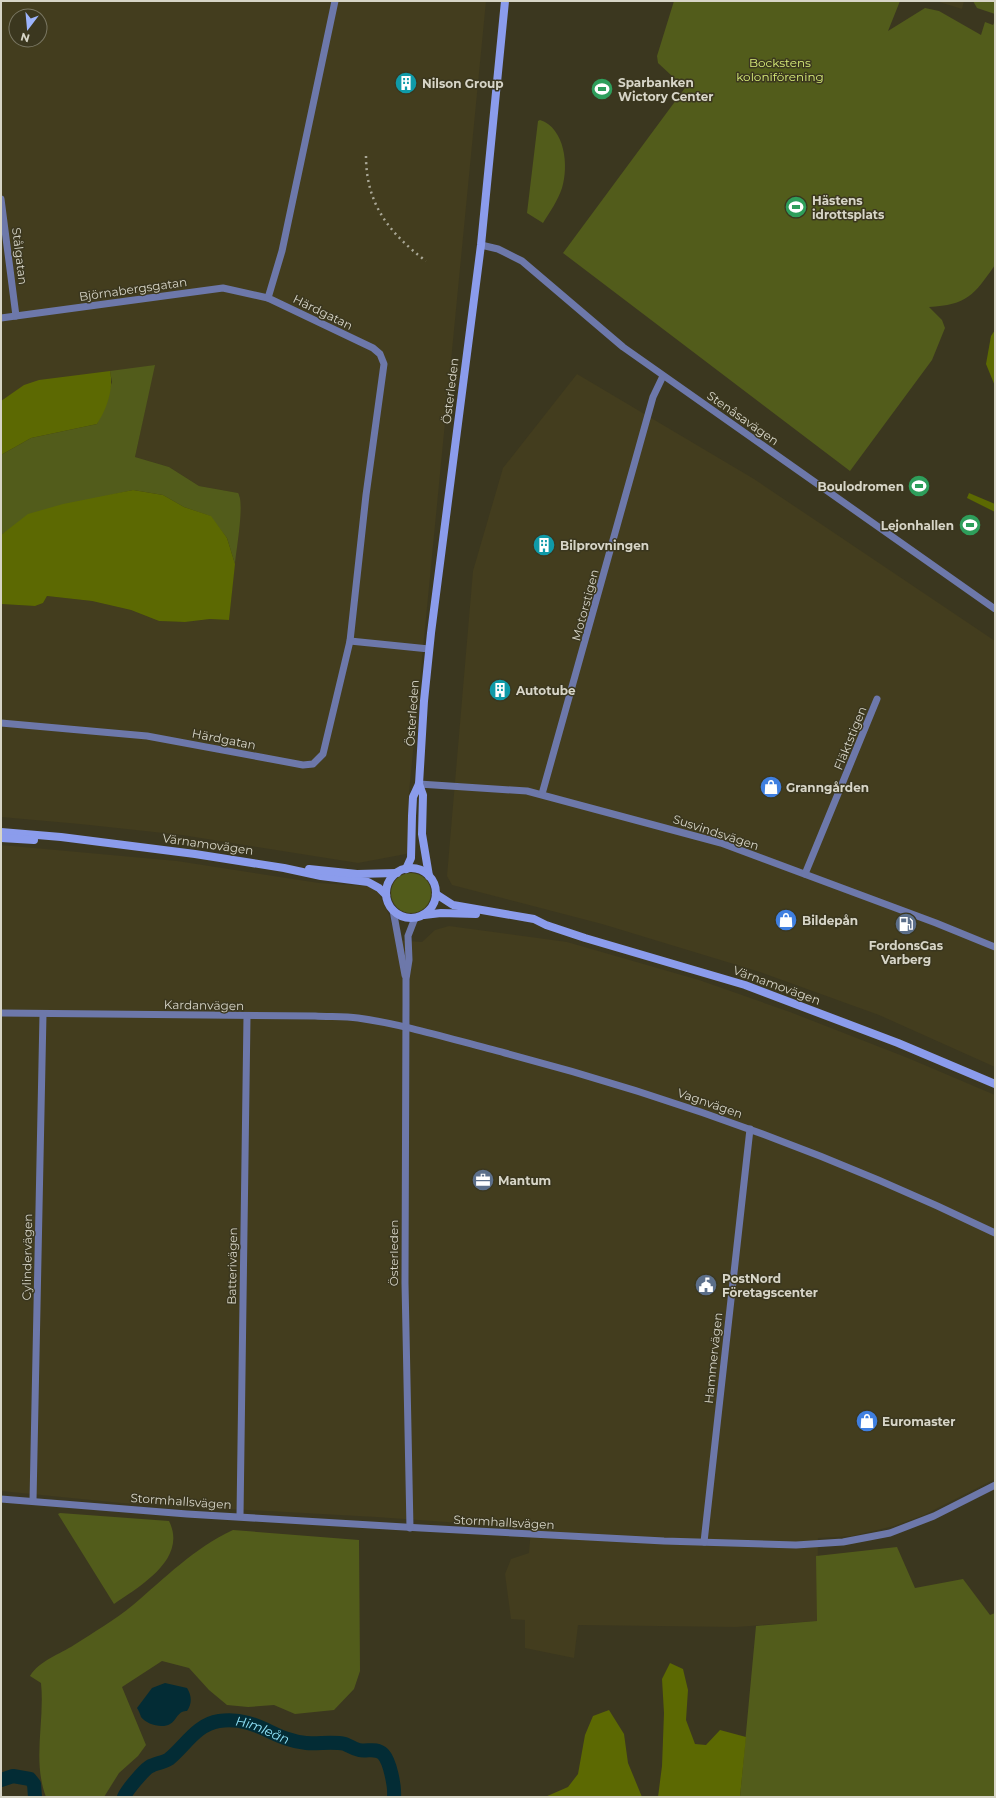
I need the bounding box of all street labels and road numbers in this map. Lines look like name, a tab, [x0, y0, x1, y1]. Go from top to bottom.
street label: Stålgatan	[9, 227, 31, 285]
street label: Björnabergsgatan	[78, 274, 188, 304]
street label: Härdgatan	[291, 291, 355, 333]
street label: Österleden	[439, 357, 461, 425]
street label: Stenåsavägen	[704, 388, 782, 448]
street label: Motorstigen	[568, 568, 602, 642]
street label: Österleden	[402, 679, 422, 747]
street label: Fläktstigen	[830, 704, 870, 772]
street label: Härdgatan	[191, 725, 257, 753]
street label: Susvindsvägen	[671, 811, 761, 853]
street label: Värnamovägen	[162, 830, 254, 858]
street label: Värnamovägen	[731, 962, 823, 1008]
street label: Kardanvägen	[164, 997, 244, 1013]
street label: Vagnvägen	[675, 1085, 745, 1121]
street label: Cylindervägen	[19, 1213, 35, 1301]
street label: Österleden	[386, 1220, 401, 1286]
street label: Batterivägen	[224, 1227, 240, 1305]
street label: Hammervägen	[701, 1312, 725, 1404]
street label: Stormhallsvägen	[130, 1490, 232, 1512]
street label: Stormhallsvägen	[453, 1512, 555, 1532]

